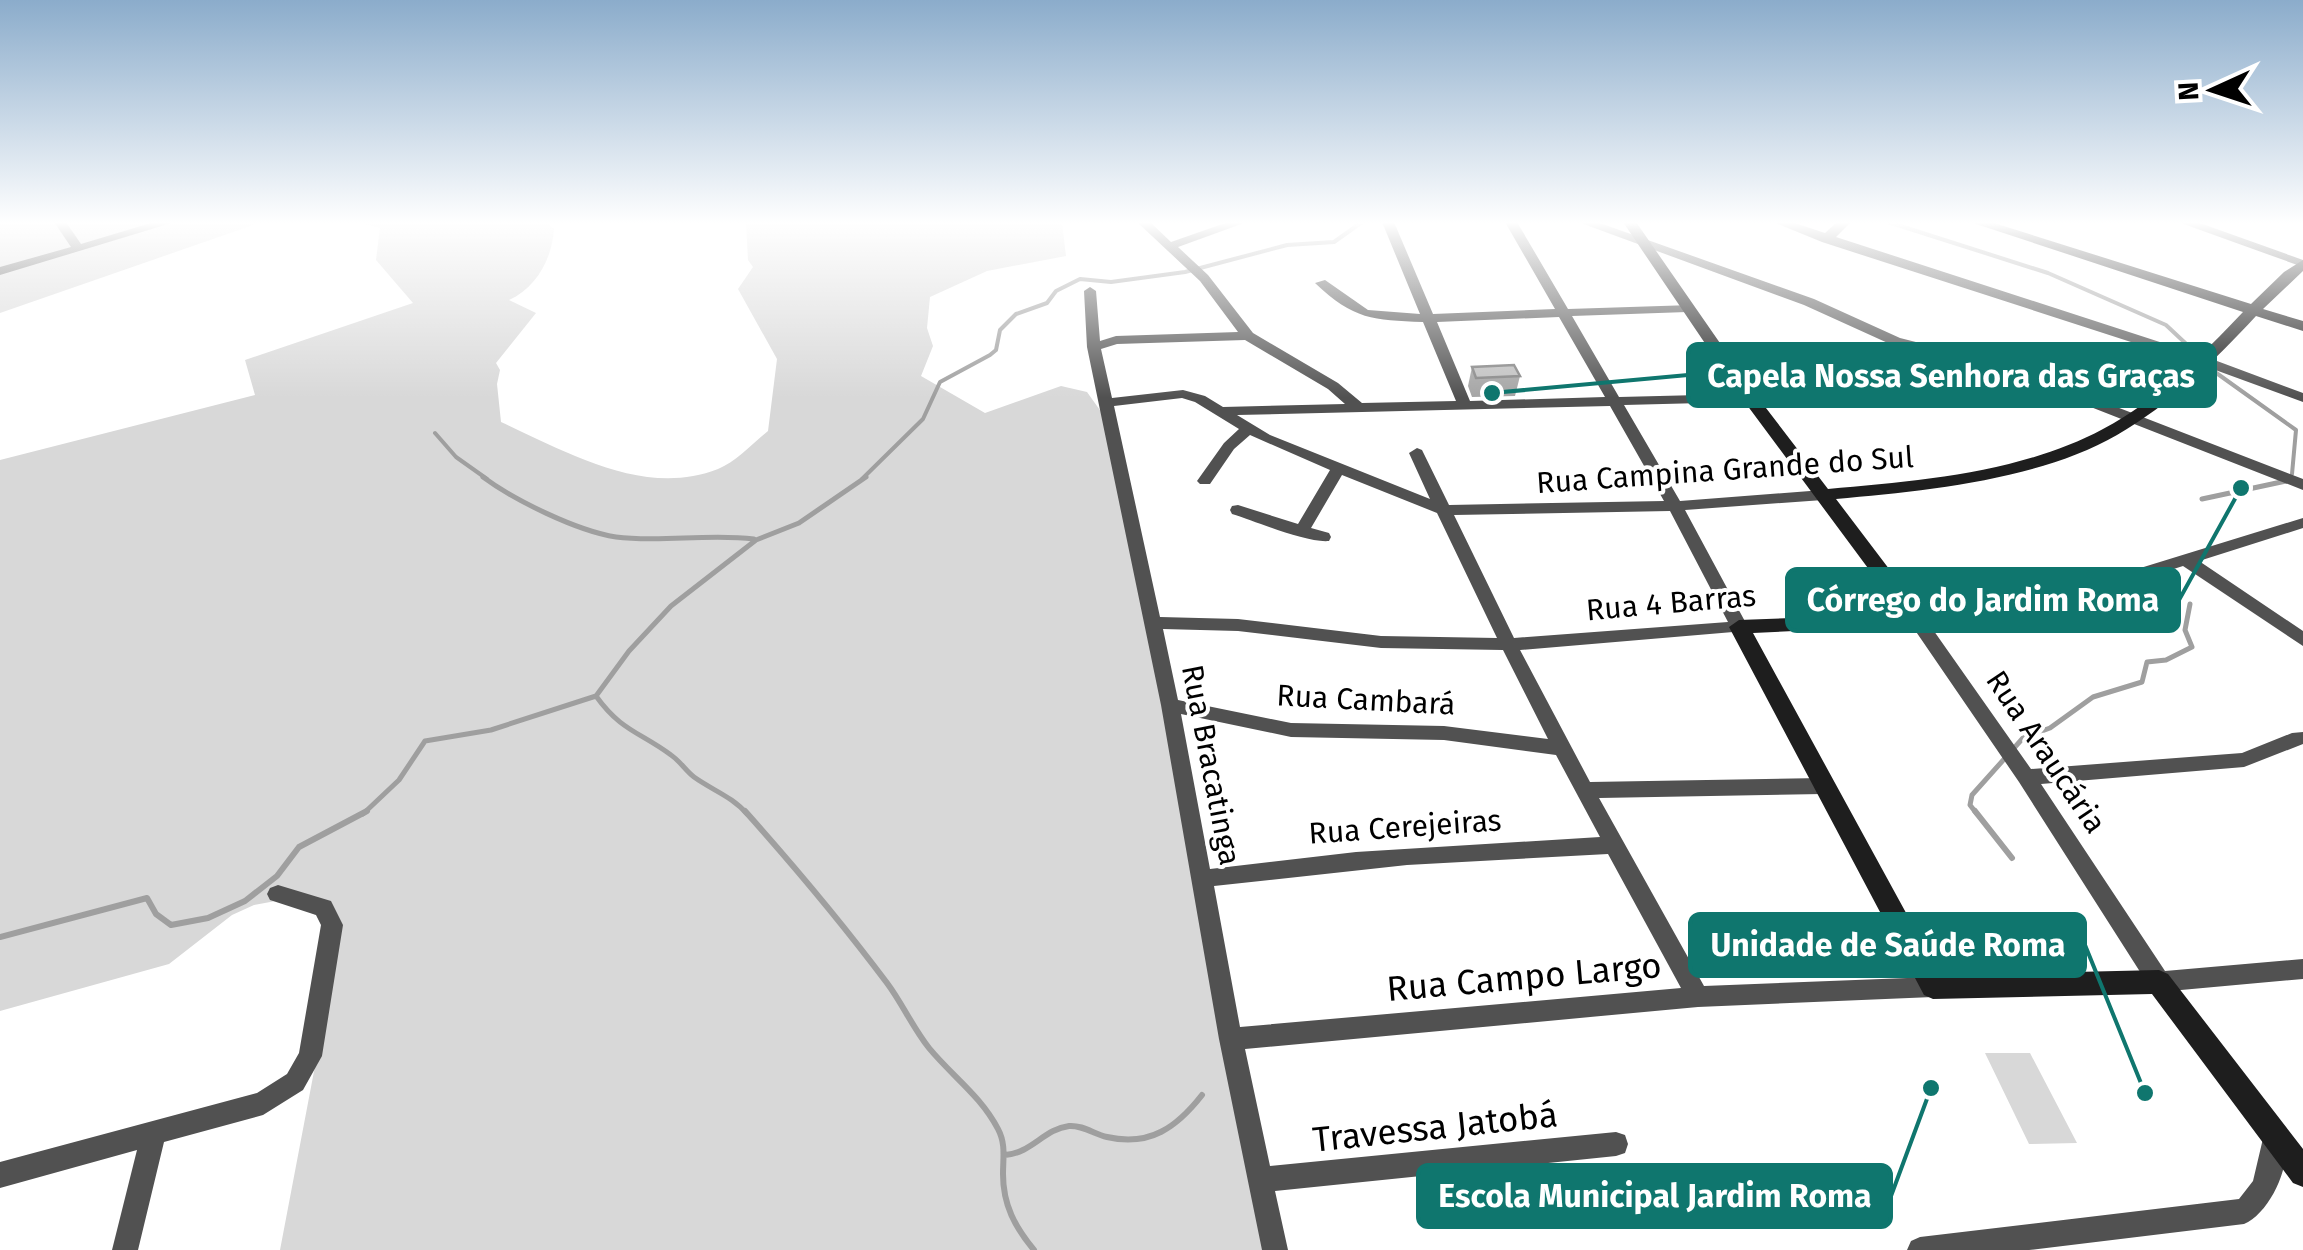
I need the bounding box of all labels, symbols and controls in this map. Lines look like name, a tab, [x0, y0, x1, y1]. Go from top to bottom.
north arrow	[2163, 40, 2263, 140]
text: N	[2172, 81, 2205, 101]
callout: Capela Nossa Senhora das Graças	[1688, 344, 2215, 406]
text: Capela Nossa Senhora das Graças	[1707, 357, 2195, 396]
street label: Rua Campina Grande do Sul	[1535, 439, 1915, 501]
callout: Córrego do Jardim Roma	[1787, 569, 2179, 631]
street label: Rua 4 Barras	[1585, 578, 1757, 628]
text: Córrego do Jardim Roma	[1807, 581, 2159, 619]
street label: Rua Bracatinga	[1174, 662, 1248, 868]
street label: Rua Araucária	[1978, 664, 2114, 840]
street label: Rua Cambará	[1276, 677, 1456, 723]
street label: Rua Cerejeiras	[1307, 802, 1503, 852]
callout: Unidade de Saúde Roma	[1690, 914, 2085, 976]
text: Unidade de Saúde Roma	[1710, 926, 2066, 964]
street label: Rua Campo Largo	[1385, 944, 1663, 1010]
street label: Travessa Jatobá	[1310, 1093, 1560, 1161]
callout: Escola Municipal Jardim Roma	[1418, 1165, 1891, 1227]
text: Escola Municipal Jardim Roma	[1438, 1177, 1872, 1215]

